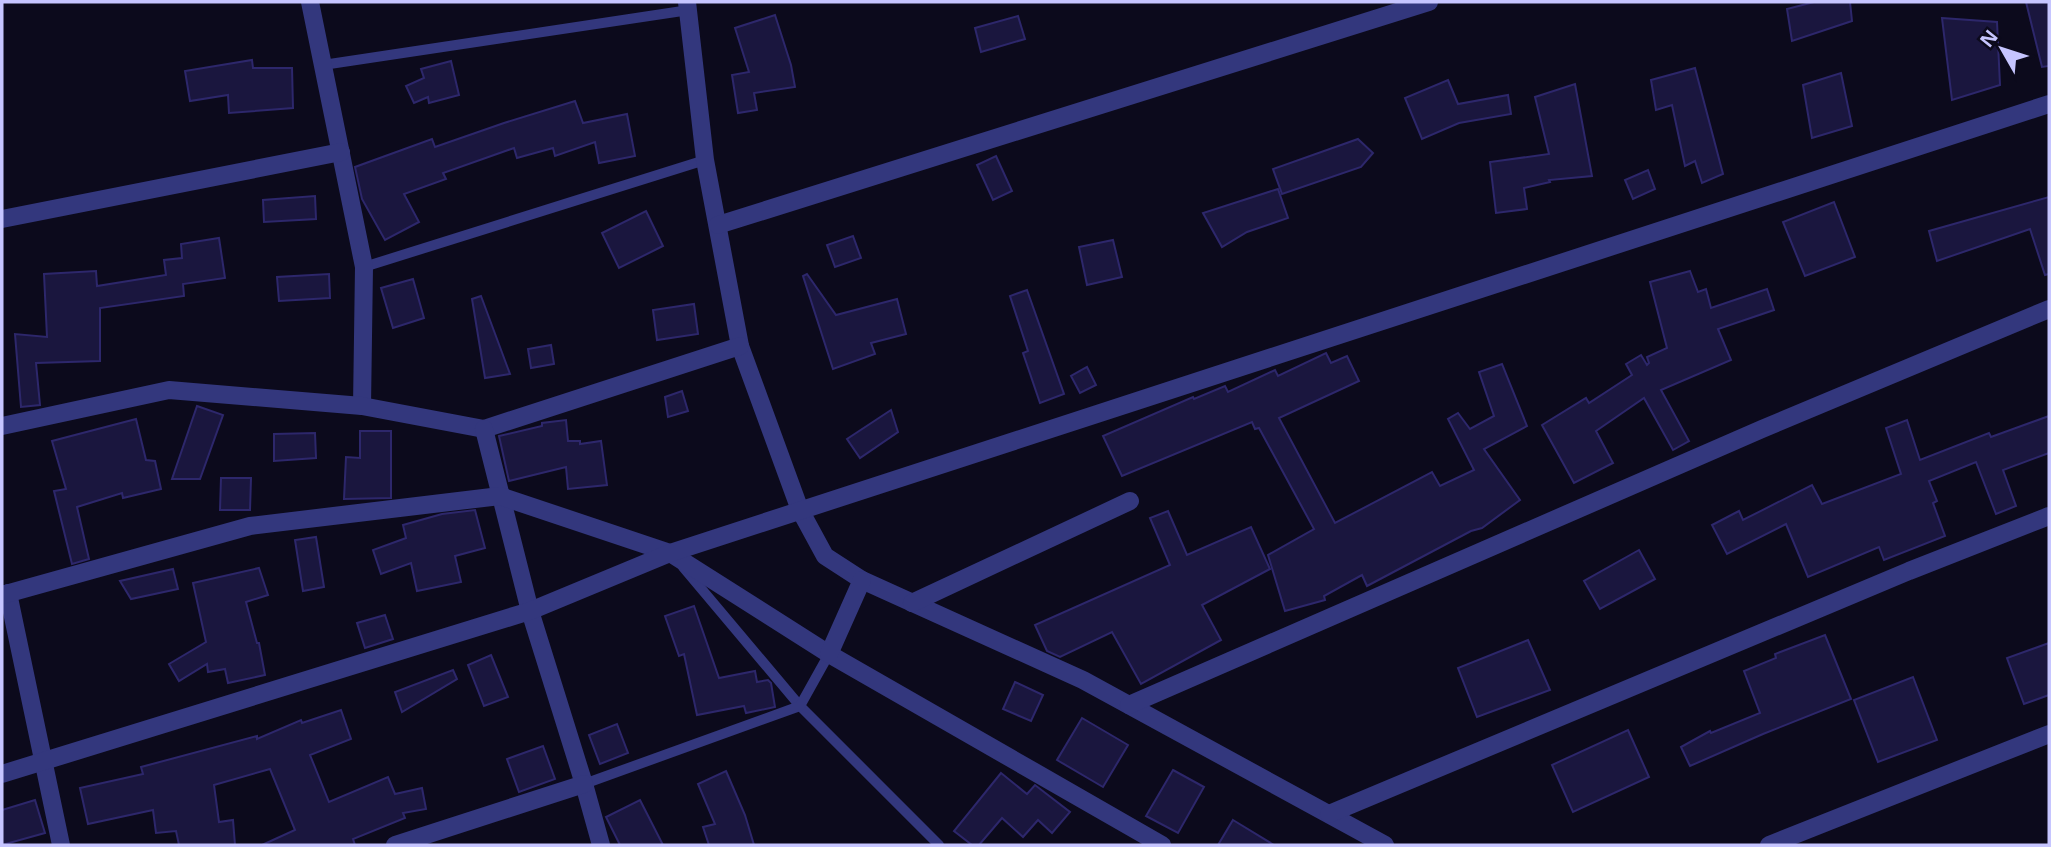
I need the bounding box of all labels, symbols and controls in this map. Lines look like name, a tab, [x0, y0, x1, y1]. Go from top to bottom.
north arrow	[1967, 14, 2037, 84]
text: N	[1974, 24, 2004, 52]

